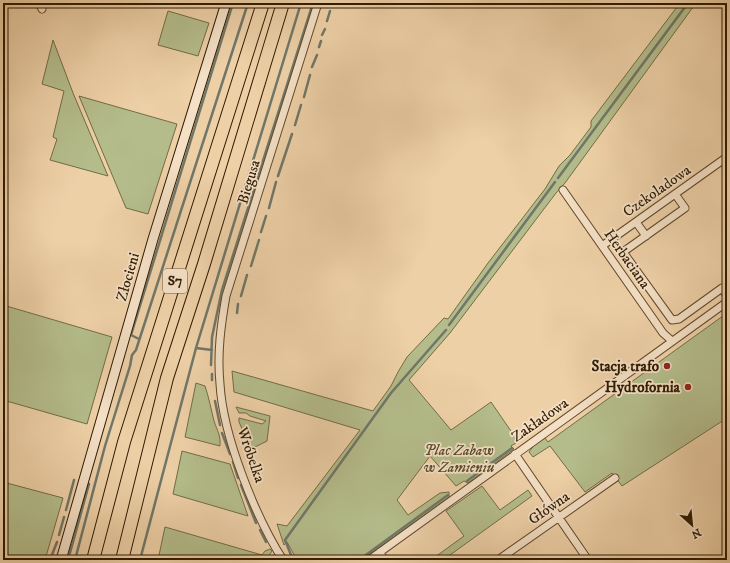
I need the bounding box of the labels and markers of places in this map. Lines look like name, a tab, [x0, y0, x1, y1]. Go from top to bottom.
place label: Stacja trafo	[592, 357, 660, 376]
marker: Stacja trafo	[662, 361, 672, 371]
place label: Hydrofornia	[605, 378, 681, 397]
marker: Hydrofornia	[683, 382, 693, 392]

